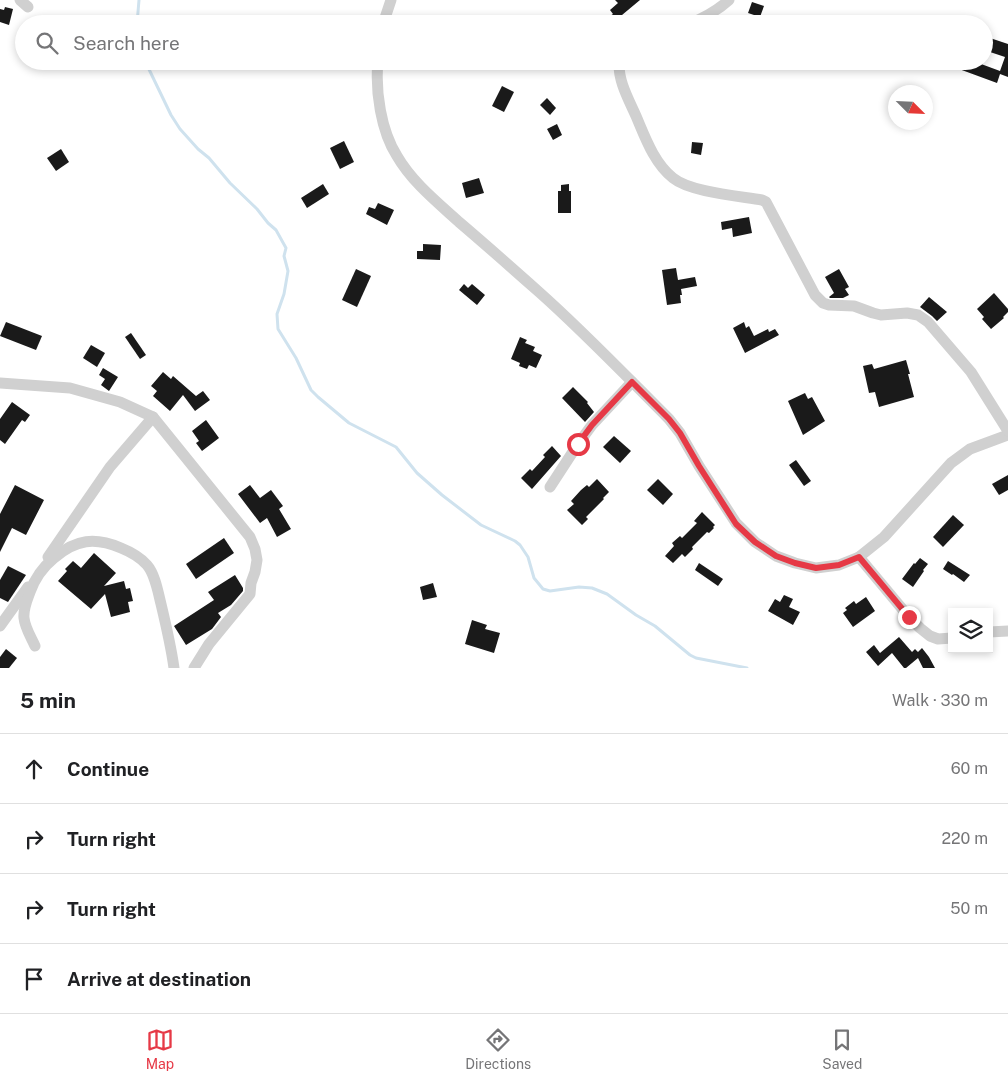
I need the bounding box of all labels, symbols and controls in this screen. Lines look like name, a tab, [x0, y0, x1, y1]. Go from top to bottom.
search box	[15, 15, 993, 70]
icon: search	[33, 29, 61, 57]
text: Search here	[73, 32, 180, 54]
north arrow	[888, 85, 933, 130]
route start	[567, 433, 590, 456]
route end	[898, 606, 921, 629]
map controls	[948, 608, 993, 653]
button: layers	[948, 608, 993, 653]
text: 5 min	[20, 688, 76, 713]
text: Walk · 330 m	[892, 691, 988, 710]
icon: ahead	[20, 755, 48, 783]
text: Continue	[67, 758, 149, 780]
text: 60 m	[951, 759, 988, 778]
icon: right	[20, 825, 48, 853]
text: Turn right	[67, 828, 156, 850]
text: 220 m	[941, 829, 988, 848]
icon: right	[20, 895, 48, 923]
text: Turn right	[67, 898, 156, 920]
text: 50 m	[950, 899, 988, 918]
icon: arrive	[20, 965, 48, 993]
text: Arrive at destination	[67, 968, 251, 990]
tab: Map	[146, 1026, 174, 1072]
tab: Directions	[465, 1026, 531, 1072]
tab: Saved	[822, 1026, 862, 1072]

